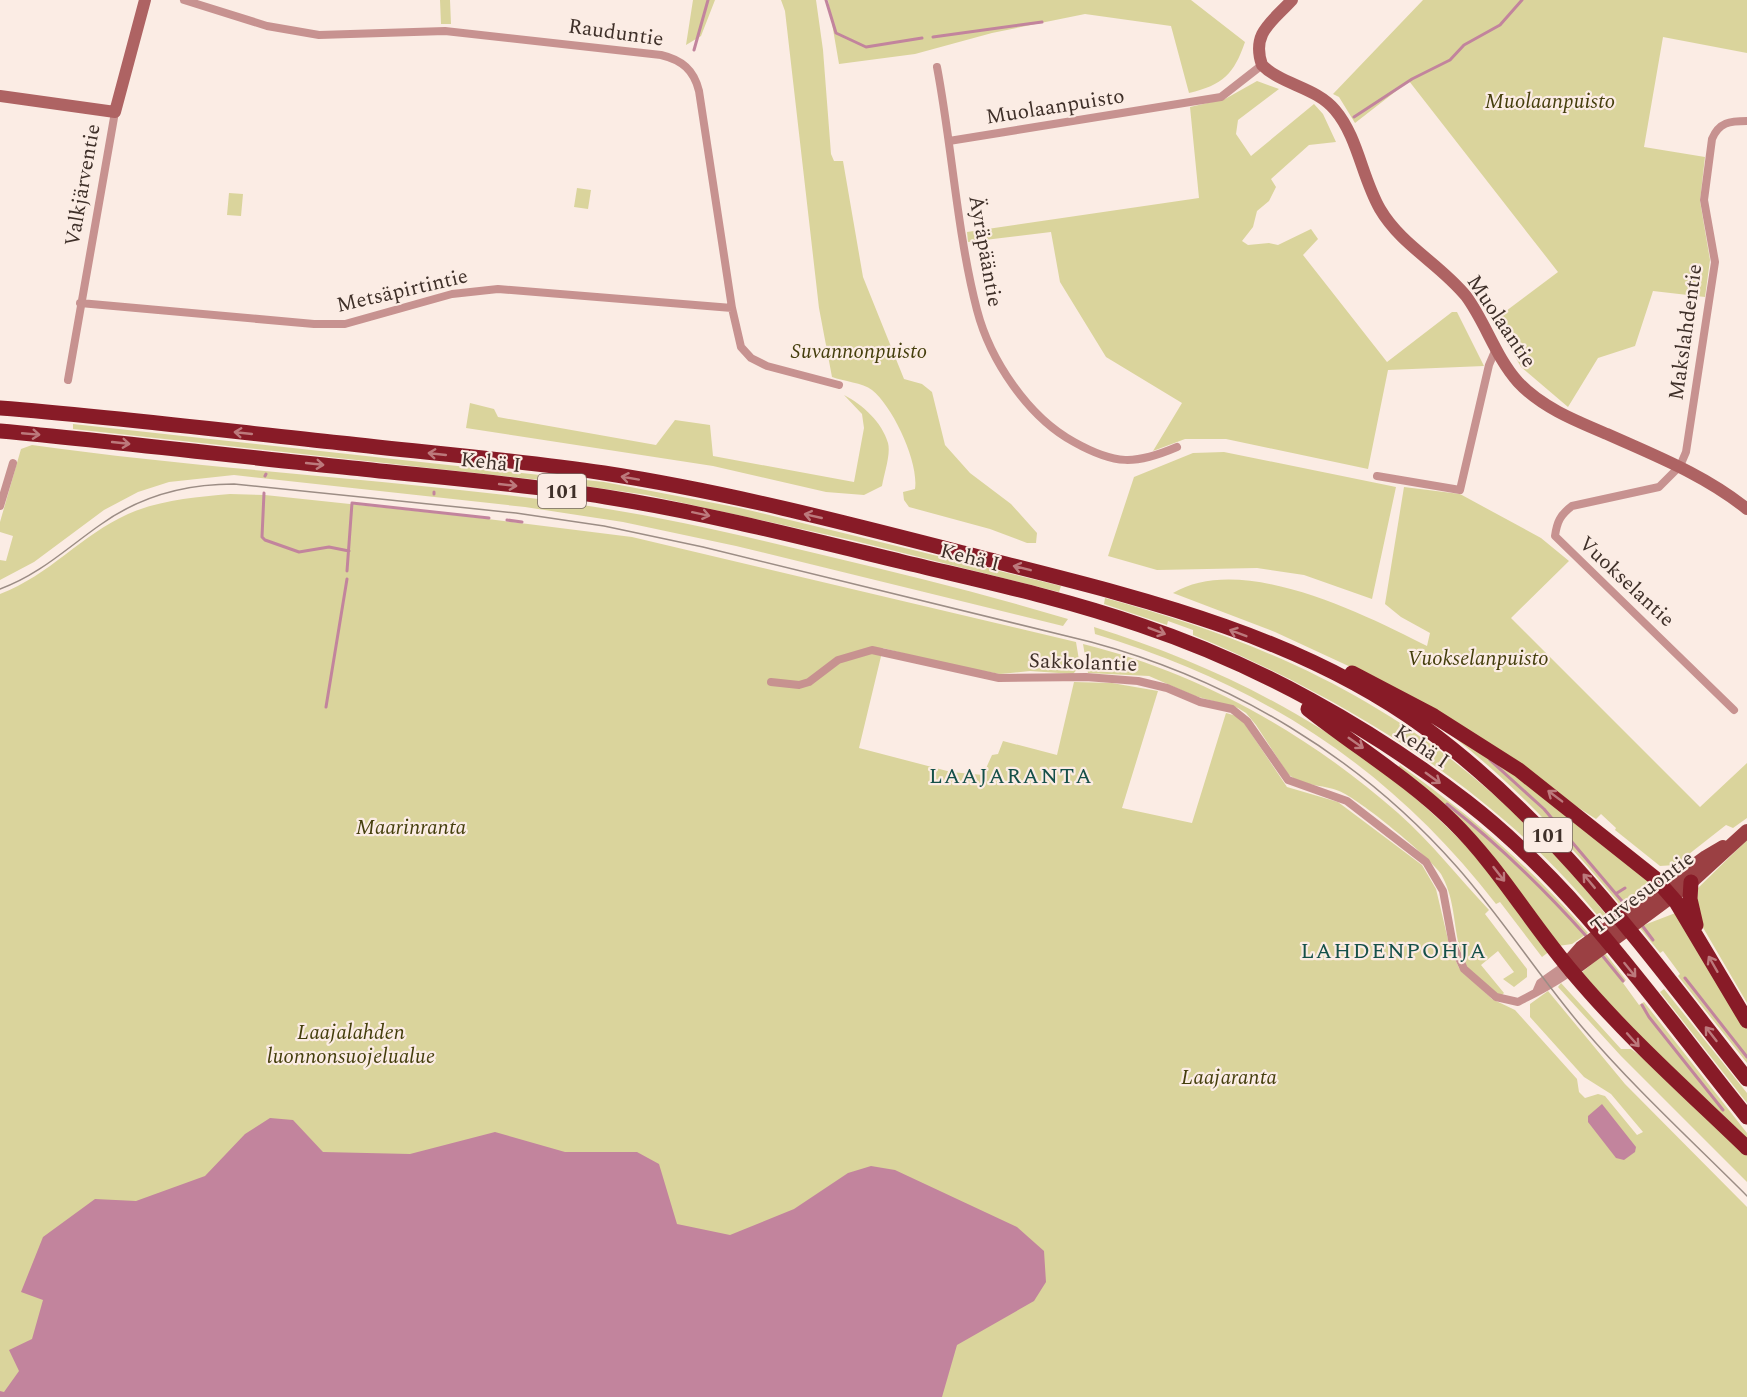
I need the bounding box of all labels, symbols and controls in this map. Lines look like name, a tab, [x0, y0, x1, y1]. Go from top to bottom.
street label: Rauduntie	[566, 10, 666, 56]
street label: Muolaanpuisto	[983, 80, 1127, 134]
park label: Muolaanpuisto	[1485, 86, 1615, 118]
street label: Valkjärventie	[56, 121, 110, 249]
street label: Äyräpääntie	[959, 193, 1011, 309]
street label: Metsäpirtintie	[333, 260, 471, 322]
street label: Makslahdentie	[1661, 262, 1711, 402]
street label: Muolaantie	[1458, 269, 1544, 375]
park label: Suvannonpuisto	[791, 336, 927, 368]
one-way arrow	[234, 427, 253, 438]
one-way arrow	[21, 429, 41, 440]
one-way arrow	[110, 438, 130, 449]
street label: Kehä I	[459, 444, 523, 482]
one-way arrow	[427, 448, 447, 459]
one-way arrow	[304, 459, 324, 470]
one-way arrow	[621, 472, 641, 483]
road number: 101	[538, 474, 586, 508]
one-way arrow	[498, 480, 518, 491]
one-way arrow	[691, 509, 710, 521]
one-way arrow	[804, 510, 823, 522]
street label: Vuokselantie	[1571, 529, 1682, 635]
street label: Kehä I	[936, 535, 1003, 581]
one-way arrow	[1013, 562, 1032, 573]
one-way arrow	[1147, 626, 1166, 637]
one-way arrow	[1229, 627, 1248, 638]
park label: Vuokselanpuisto	[1407, 643, 1549, 675]
street label: Sakkolantie	[1028, 645, 1138, 681]
street label: Kehä I	[1387, 717, 1456, 777]
one-way arrow	[1347, 737, 1363, 749]
district label: LAAJARANTA	[929, 760, 1093, 793]
one-way arrow	[1425, 772, 1441, 784]
one-way arrow	[1547, 790, 1563, 802]
park label: Maarinranta	[356, 812, 466, 844]
road number: 101	[1524, 818, 1572, 852]
street label: Turvesuontie	[1584, 843, 1701, 943]
one-way arrow	[1492, 866, 1505, 882]
one-way arrow	[1582, 874, 1595, 890]
district label: LAHDENPOHJA	[1301, 935, 1487, 968]
one-way arrow	[1707, 955, 1719, 972]
one-way arrow	[1624, 962, 1637, 978]
park label: Laajalahden luonnonsuojelualue	[267, 1017, 435, 1073]
one-way arrow	[1704, 1026, 1717, 1042]
one-way arrow	[1626, 1032, 1640, 1047]
park label: Laajaranta	[1181, 1062, 1277, 1094]

